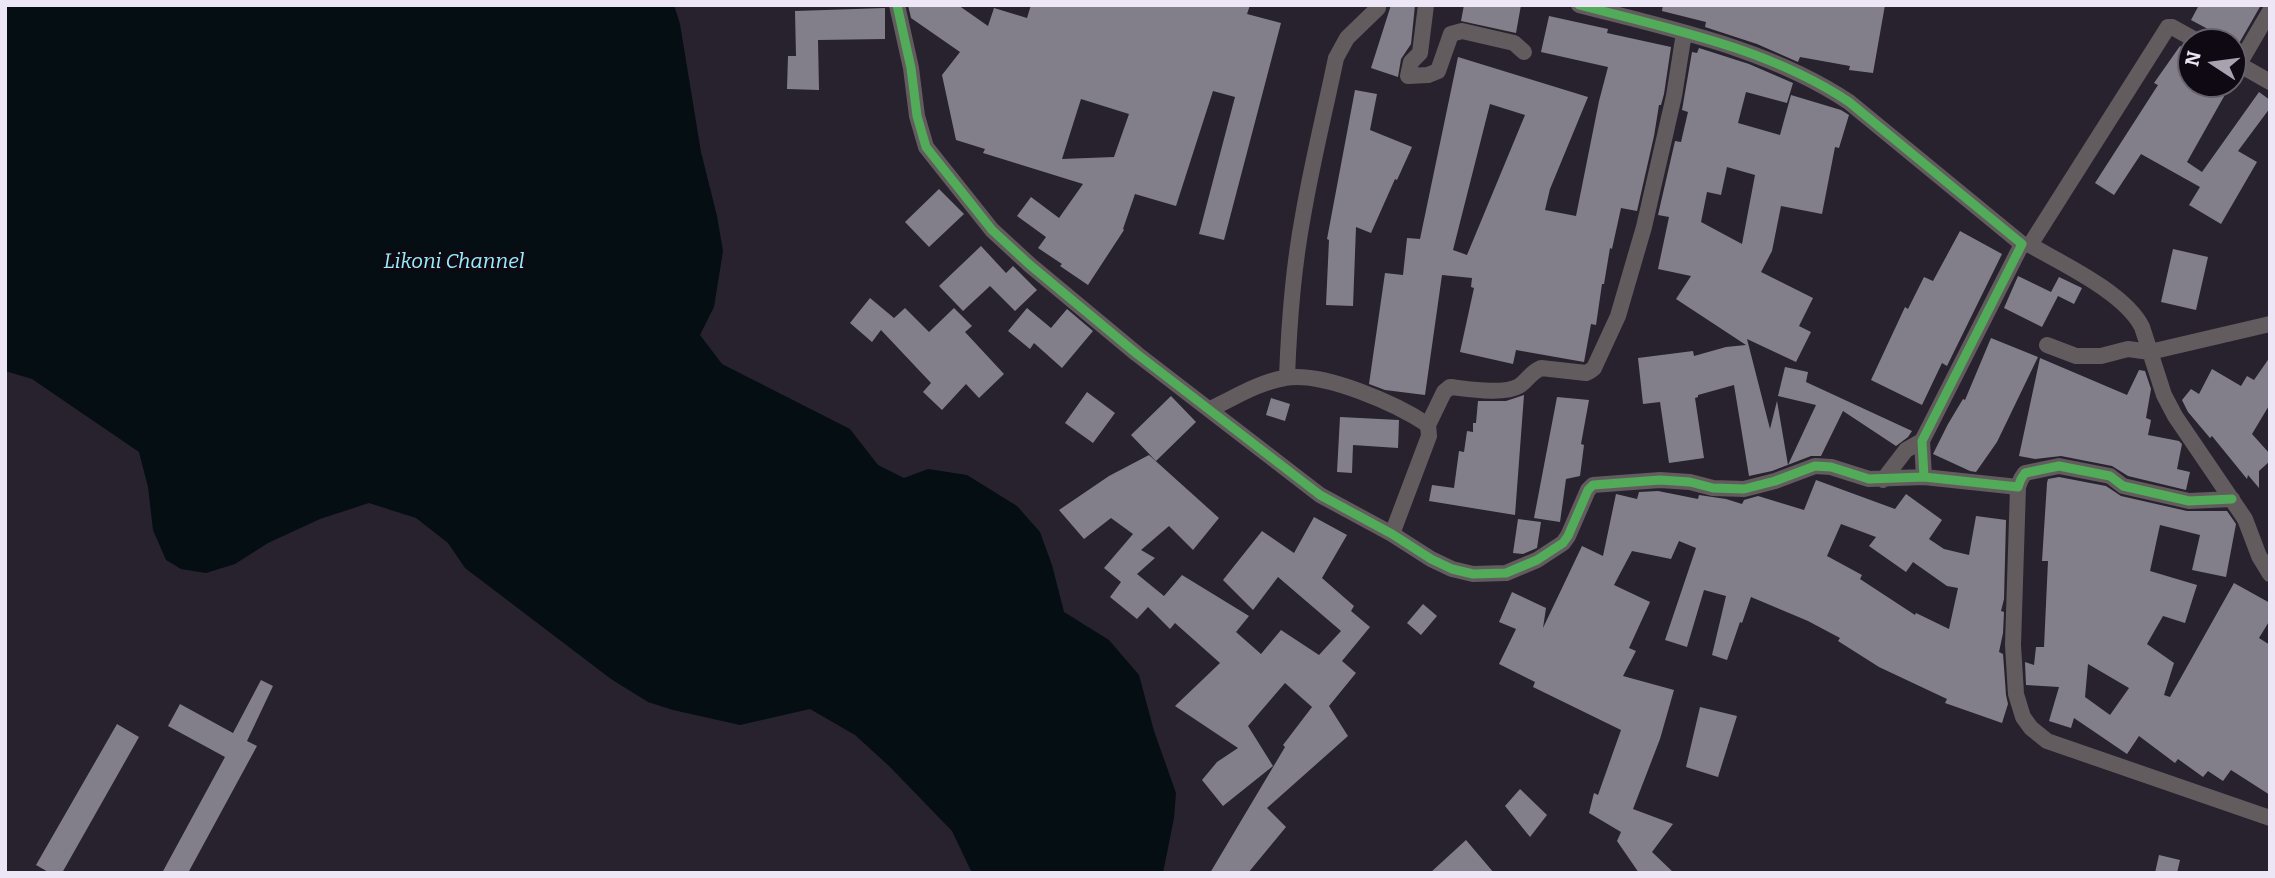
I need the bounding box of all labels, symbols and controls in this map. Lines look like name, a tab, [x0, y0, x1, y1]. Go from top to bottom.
north arrow	[2177, 28, 2247, 98]
text: N	[2180, 49, 2206, 68]
water label: Likoni Channel	[384, 249, 524, 275]

